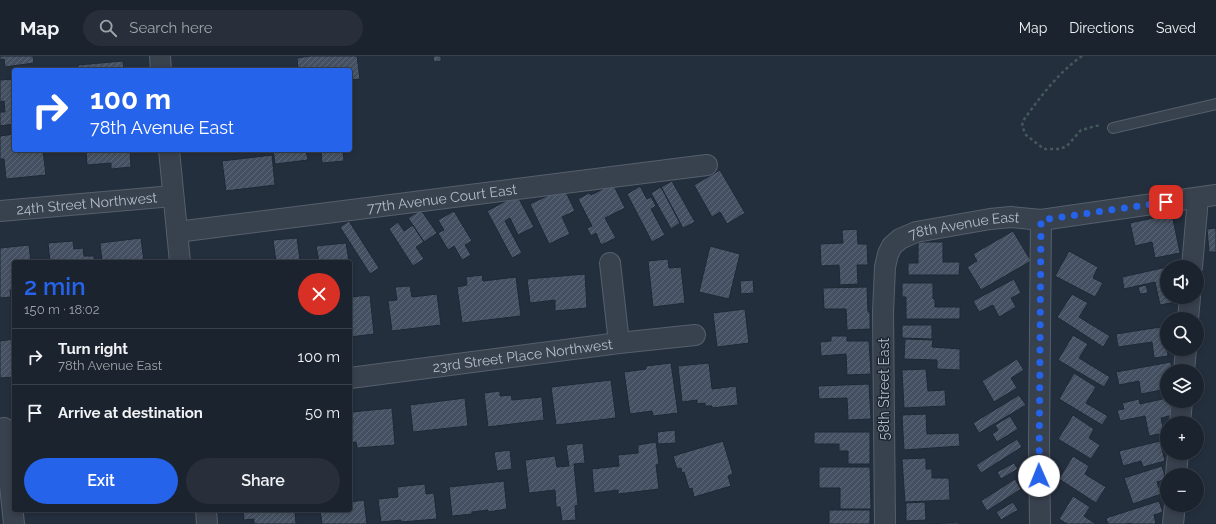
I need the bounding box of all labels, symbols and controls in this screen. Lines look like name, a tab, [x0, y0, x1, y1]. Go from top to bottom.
search box	[83, 10, 363, 46]
text: Map	[20, 17, 59, 39]
icon: search	[97, 17, 119, 39]
text: Search here	[129, 19, 213, 37]
text: Map	[1019, 20, 1047, 36]
text: Directions	[1069, 20, 1134, 36]
text: Saved	[1156, 20, 1196, 36]
text: 100 m	[90, 83, 171, 116]
icon: right	[24, 84, 76, 136]
text: 78th Avenue East	[90, 117, 234, 138]
street label: 77th Avenue Court East	[366, 181, 518, 216]
pin	[1149, 185, 1183, 219]
street label: 24th Street Northwest	[16, 189, 158, 218]
icon: arrive	[1155, 191, 1177, 213]
street label: 78th Avenue East	[906, 209, 1020, 242]
map controls	[1160, 260, 1204, 512]
button: sound	[1160, 260, 1204, 304]
text: 2 min	[24, 272, 86, 301]
button: close	[298, 273, 340, 315]
text: 150 m · 18:02	[24, 302, 99, 317]
button: search	[1160, 312, 1204, 356]
street label: 23rd Street Place Northwest	[432, 336, 614, 375]
street label: 58th Street East	[876, 338, 892, 440]
text: Turn right	[58, 340, 128, 358]
icon: right	[24, 346, 46, 368]
text: 100 m	[298, 348, 340, 366]
text: 78th Avenue East	[58, 358, 162, 373]
button: layers	[1160, 364, 1204, 408]
icon: arrive	[24, 402, 46, 424]
text: Arrive at destination	[58, 404, 203, 422]
text: 50 m	[305, 404, 340, 422]
button: +	[1160, 416, 1204, 460]
position arrow	[1018, 455, 1060, 497]
button: Exit	[24, 458, 178, 504]
button: Share	[186, 458, 340, 504]
button: −	[1160, 468, 1204, 512]

